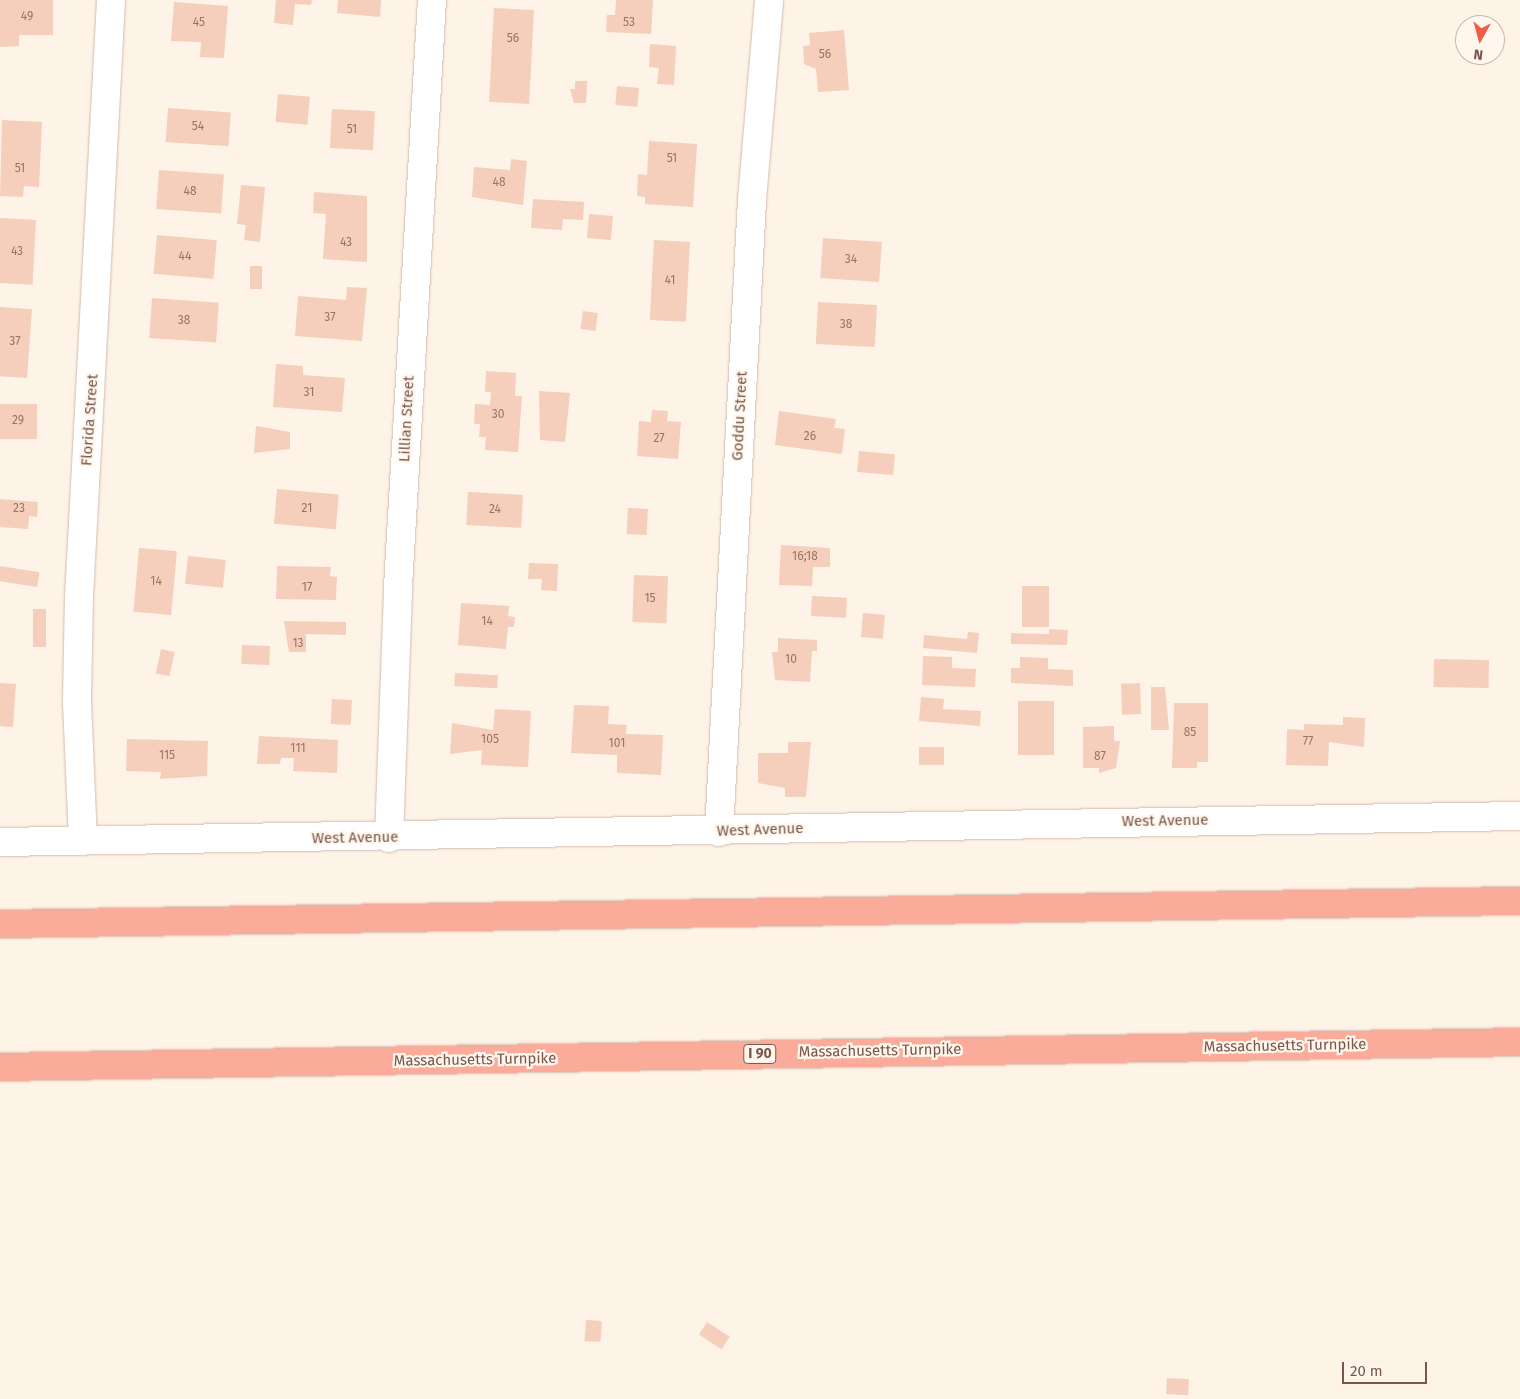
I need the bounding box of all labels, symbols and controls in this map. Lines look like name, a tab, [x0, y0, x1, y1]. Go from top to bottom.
house number: 49	[21, 10, 33, 24]
north arrow	[1455, 15, 1505, 65]
house number: 45	[193, 16, 205, 30]
house number: 53	[623, 16, 635, 30]
house number: 56	[507, 32, 519, 46]
text: N	[1473, 45, 1484, 63]
house number: 56	[819, 48, 831, 62]
house number: 54	[192, 120, 204, 134]
house number: 51	[347, 123, 357, 137]
house number: 51	[667, 152, 677, 166]
house number: 51	[15, 162, 25, 176]
house number: 48	[493, 176, 505, 190]
house number: 48	[184, 185, 196, 199]
house number: 43	[340, 236, 352, 250]
house number: 43	[11, 245, 23, 259]
house number: 44	[179, 250, 191, 264]
house number: 34	[845, 253, 857, 267]
house number: 41	[665, 274, 675, 288]
house number: 37	[324, 311, 336, 325]
house number: 38	[178, 314, 190, 328]
house number: 38	[840, 318, 852, 332]
house number: 37	[9, 335, 21, 349]
street label: Goddu Street	[729, 371, 751, 461]
street label: Florida Street	[78, 373, 102, 467]
street label: Lillian Street	[396, 375, 418, 463]
house number: 31	[304, 386, 314, 400]
house number: 30	[492, 408, 504, 422]
house number: 29	[12, 414, 24, 428]
house number: 26	[804, 430, 816, 444]
house number: 27	[653, 432, 665, 446]
house number: 23	[13, 502, 25, 516]
house number: 21	[302, 502, 312, 516]
house number: 24	[489, 503, 501, 517]
house number: 16;18	[792, 550, 818, 564]
house number: 14	[150, 575, 162, 589]
house number: 17	[302, 581, 312, 595]
house number: 15	[644, 592, 656, 606]
house number: 14	[481, 615, 493, 629]
house number: 13	[292, 637, 304, 651]
house number: 10	[785, 653, 797, 667]
house number: 85	[1184, 726, 1196, 740]
house number: 105	[481, 733, 499, 747]
house number: 77	[1303, 735, 1313, 749]
house number: 101	[609, 737, 625, 751]
house number: 111	[290, 742, 306, 756]
house number: 115	[159, 749, 175, 763]
house number: 87	[1094, 750, 1106, 764]
street label: West Avenue	[1122, 811, 1208, 831]
street label: West Avenue	[716, 819, 804, 841]
street label: West Avenue	[312, 828, 398, 848]
street label: Massachusetts Turnpike	[1204, 1036, 1366, 1056]
street label: Massachusetts Turnpike	[799, 1041, 961, 1061]
road number: I 90	[742, 1042, 778, 1066]
street label: Massachusetts Turnpike	[394, 1050, 556, 1070]
scale bar	[1345, 1352, 1430, 1384]
text: 20 m	[1350, 1362, 1383, 1380]

